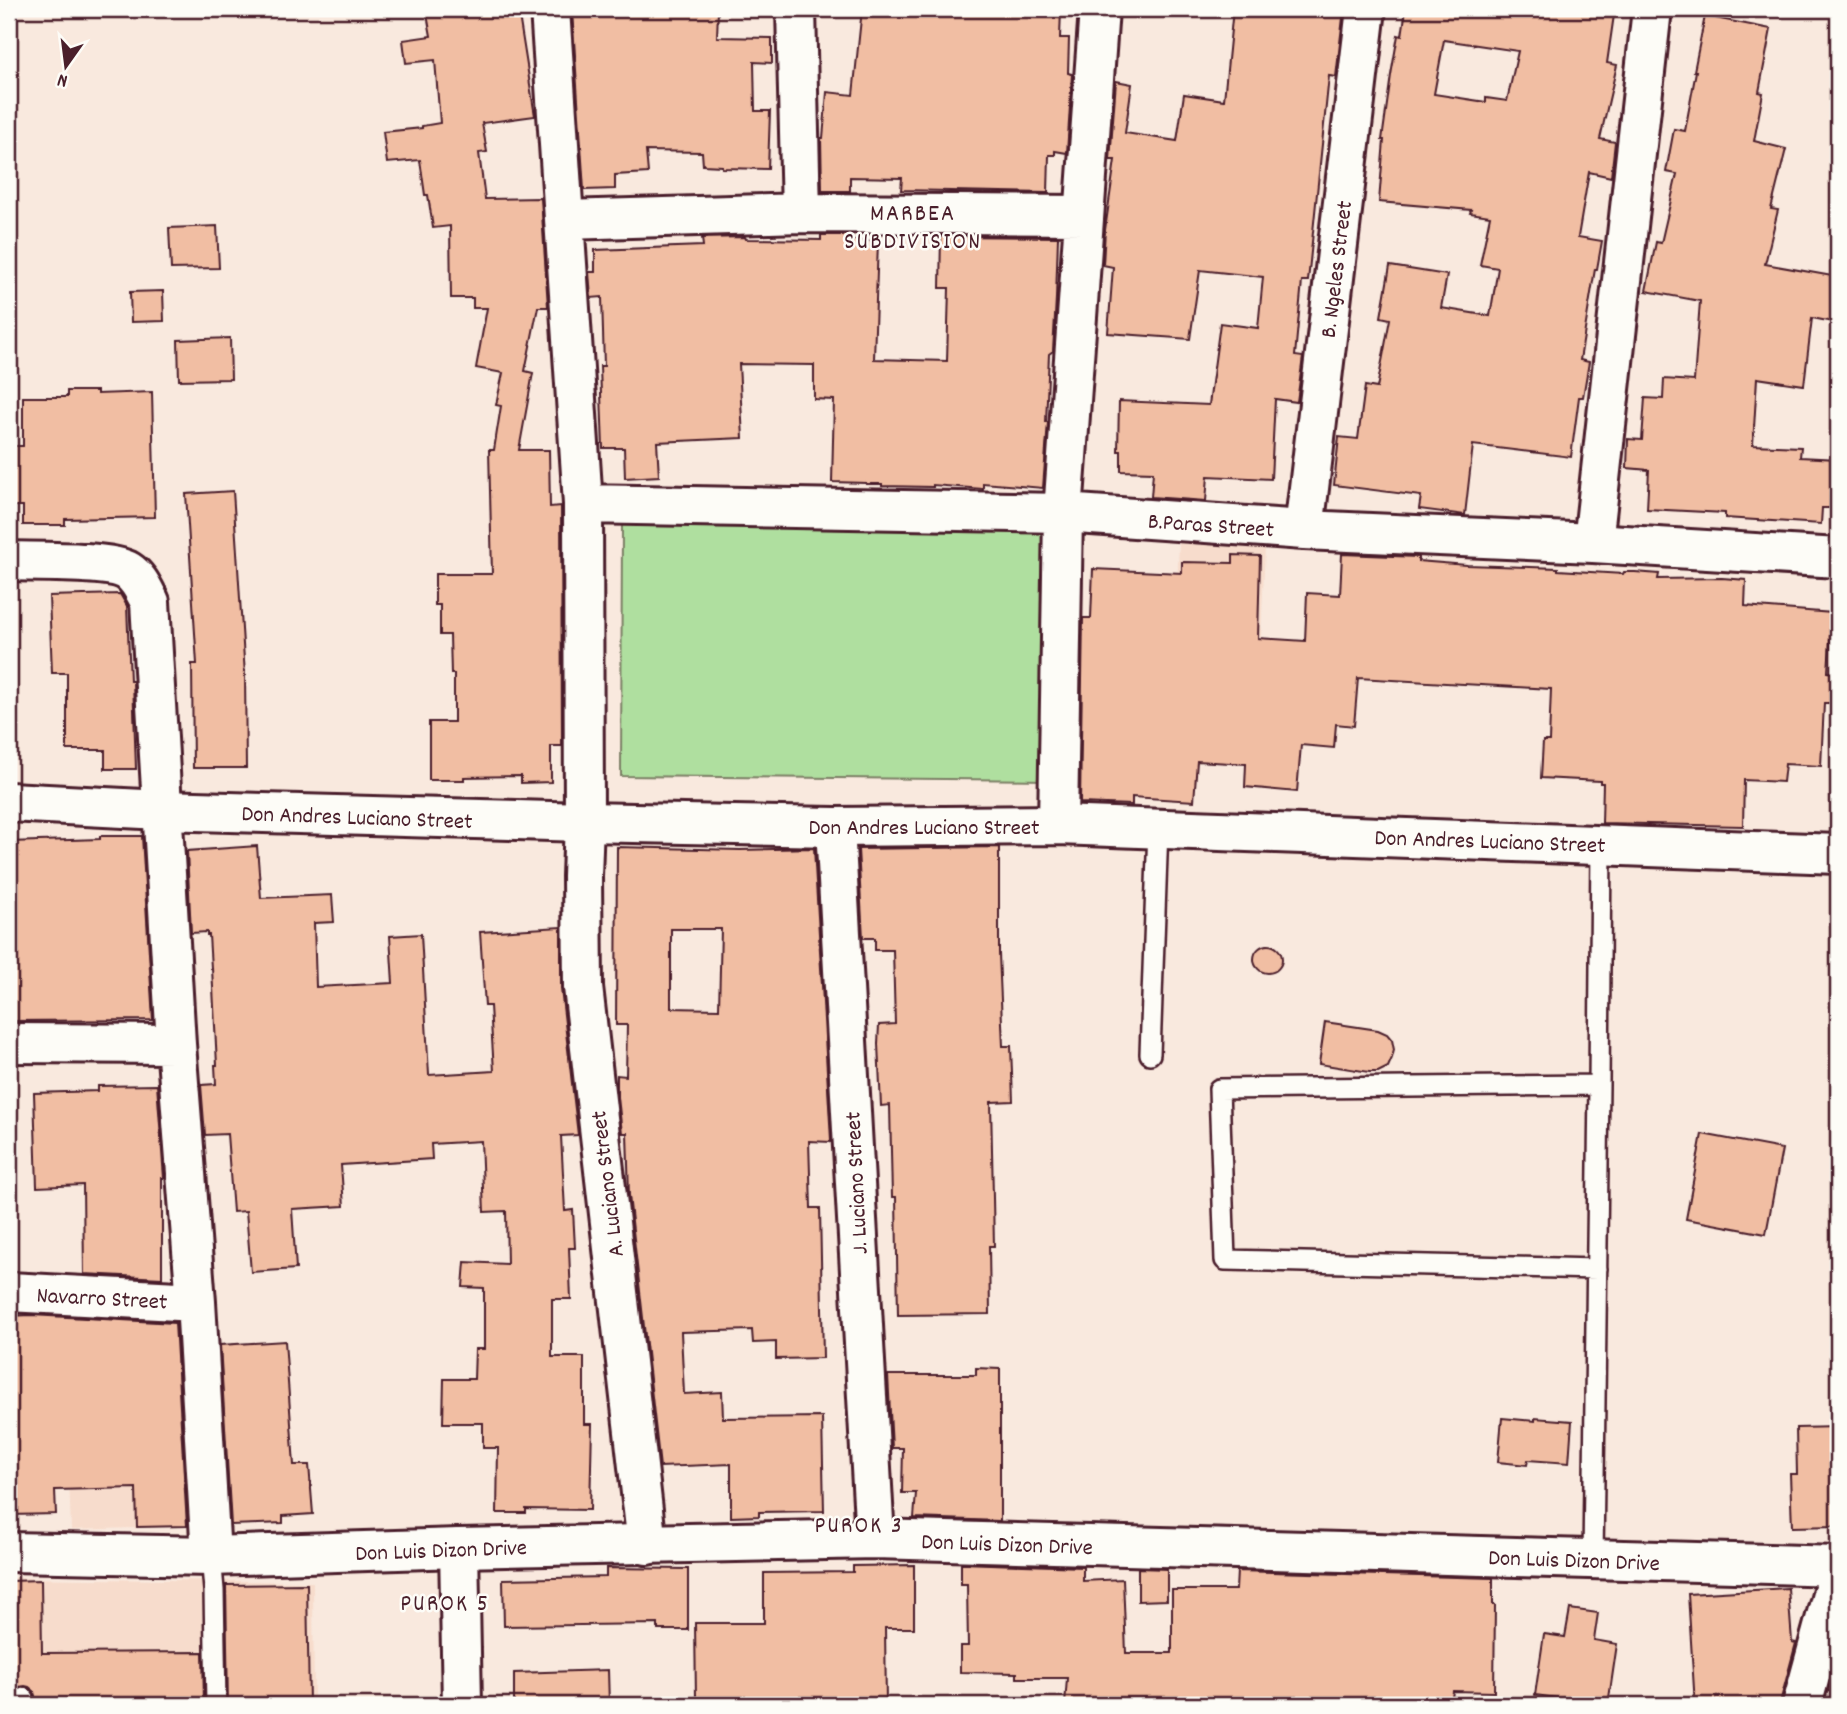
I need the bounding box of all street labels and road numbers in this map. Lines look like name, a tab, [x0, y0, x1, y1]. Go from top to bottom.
street label: B. Ngeles Street	[1314, 199, 1363, 340]
street label: B.Paras Street	[1147, 507, 1275, 548]
street label: Don Andres Luciano Street	[241, 799, 473, 840]
street label: Don Andres Luciano Street	[808, 813, 1040, 846]
street label: Don Andres Luciano Street	[1374, 823, 1606, 864]
street label: A. Luciano Street	[584, 1108, 635, 1259]
street label: J. Luciano Street	[838, 1111, 879, 1255]
street label: Navarro Street	[36, 1281, 168, 1320]
street label: Don Luis Dizon Drive	[920, 1527, 1093, 1566]
street label: Don Luis Dizon Drive	[355, 1533, 528, 1572]
street label: Don Luis Dizon Drive	[1487, 1543, 1660, 1582]

